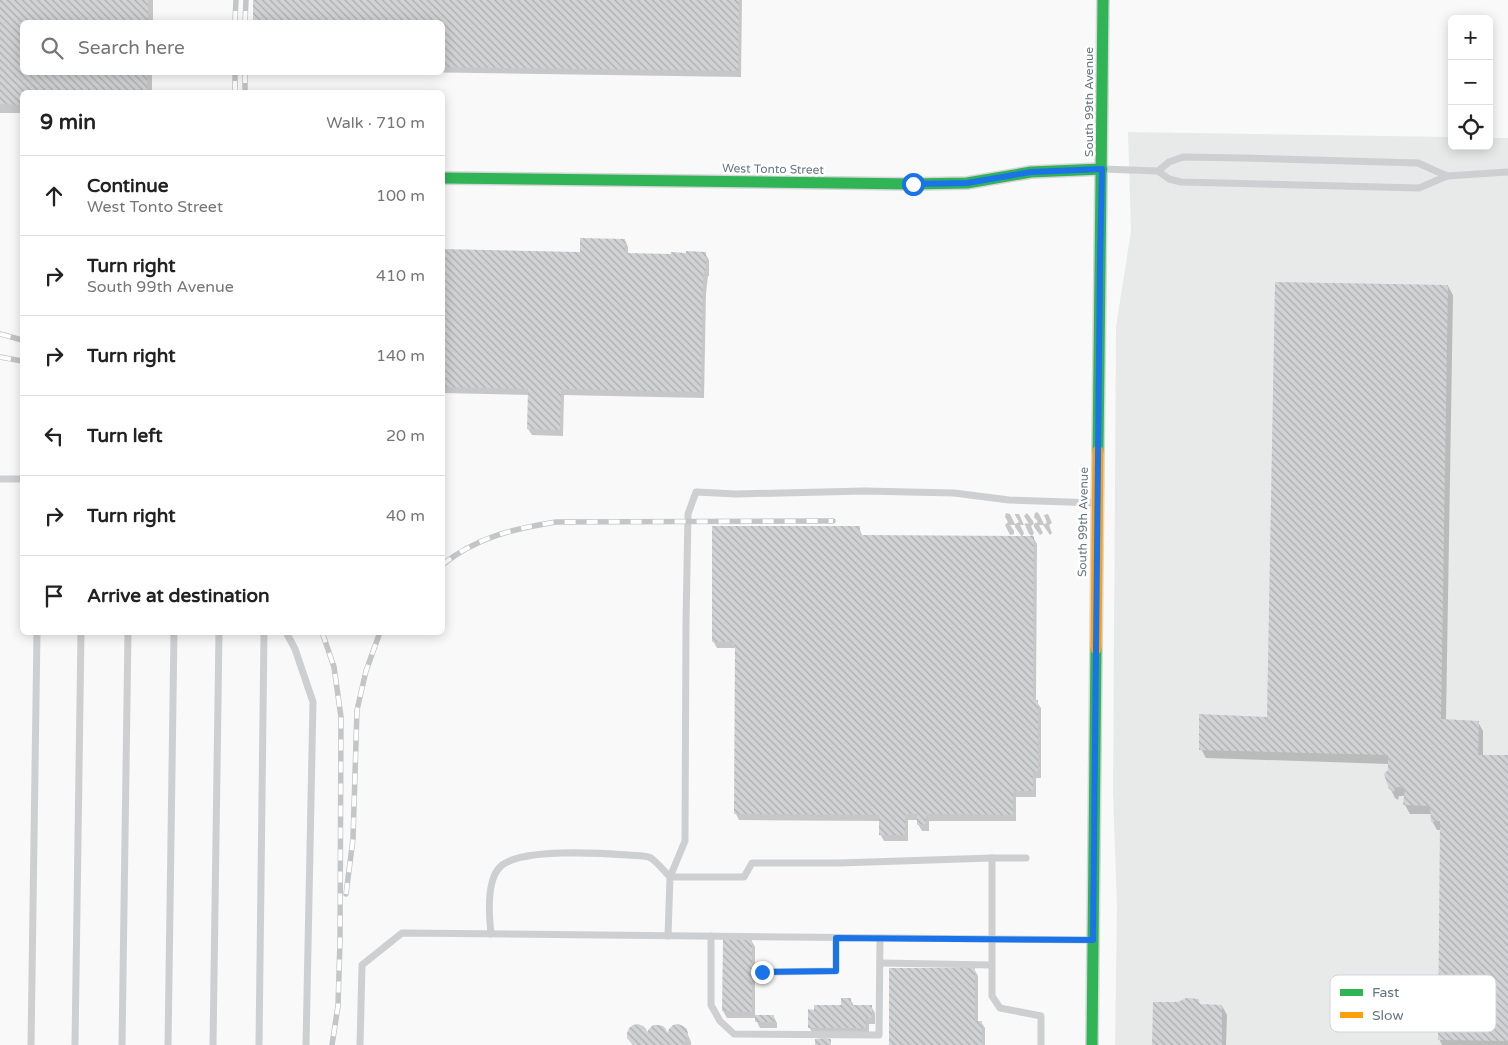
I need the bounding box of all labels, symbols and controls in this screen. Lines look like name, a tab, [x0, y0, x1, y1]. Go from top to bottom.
map controls	[1448, 15, 1493, 150]
button: +	[1448, 15, 1493, 60]
search box	[20, 20, 445, 75]
icon: search	[38, 34, 66, 62]
text: Search here	[78, 37, 185, 59]
street label: South 99th Avenue	[1082, 47, 1096, 157]
button: −	[1448, 60, 1493, 105]
button: locate	[1448, 105, 1493, 150]
text: 9 min	[40, 110, 96, 135]
text: Walk · 710 m	[326, 113, 425, 133]
street label: West Tonto Street	[722, 161, 825, 177]
route start	[902, 173, 925, 196]
text: Continue	[87, 175, 169, 197]
icon: ahead	[40, 182, 68, 210]
text: 100 m	[376, 186, 425, 206]
text: West Tonto Street	[87, 197, 223, 217]
text: Turn right	[87, 255, 175, 277]
icon: right	[40, 262, 68, 290]
text: 410 m	[376, 266, 425, 286]
text: South 99th Avenue	[87, 277, 234, 297]
icon: right	[40, 342, 68, 370]
text: Turn right	[87, 345, 175, 367]
text: 140 m	[376, 346, 425, 366]
icon: left	[40, 422, 68, 450]
text: Turn left	[87, 425, 163, 447]
text: 20 m	[386, 426, 425, 446]
street label: South 99th Avenue	[1075, 467, 1091, 577]
icon: right	[40, 502, 68, 530]
text: Turn right	[87, 505, 175, 527]
text: 40 m	[386, 506, 425, 526]
icon: arrive	[40, 582, 68, 610]
text: Arrive at destination	[87, 585, 270, 607]
route end	[751, 961, 774, 984]
legend	[1330, 975, 1496, 1032]
text: Fast	[1372, 984, 1400, 1001]
text: Slow	[1372, 1007, 1404, 1024]

